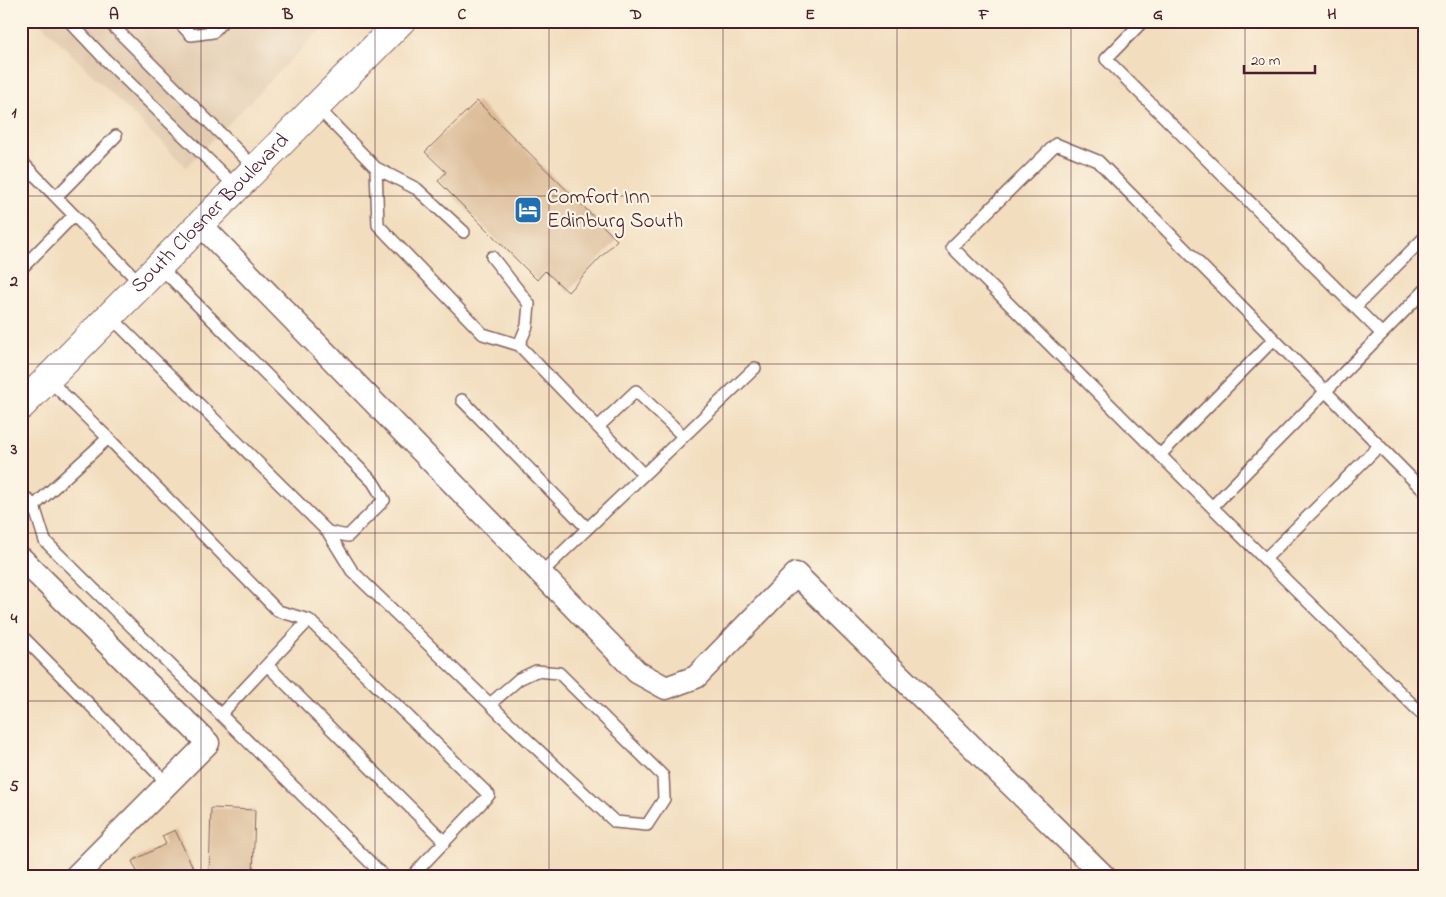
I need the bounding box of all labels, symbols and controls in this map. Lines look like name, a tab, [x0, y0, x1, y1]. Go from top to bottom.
text: A	[109, 3, 119, 27]
text: B	[282, 3, 294, 27]
text: C	[458, 3, 467, 27]
text: D	[629, 3, 642, 27]
text: E	[805, 3, 815, 27]
text: F	[978, 3, 990, 27]
text: G	[1153, 3, 1163, 27]
text: H	[1327, 3, 1337, 27]
scale bar	[1244, 42, 1315, 74]
text: 20 m	[1251, 50, 1281, 72]
text: 1	[11, 101, 17, 125]
street label: South Closner Boulevard	[125, 127, 297, 301]
place label: Comfort Inn Edinburg South	[547, 183, 683, 239]
hotel icon: Comfort Inn Edinburg South	[513, 195, 543, 225]
text: 2	[9, 270, 18, 294]
text: 3	[10, 438, 18, 462]
text: 4	[10, 607, 18, 631]
text: 5	[9, 775, 19, 799]

